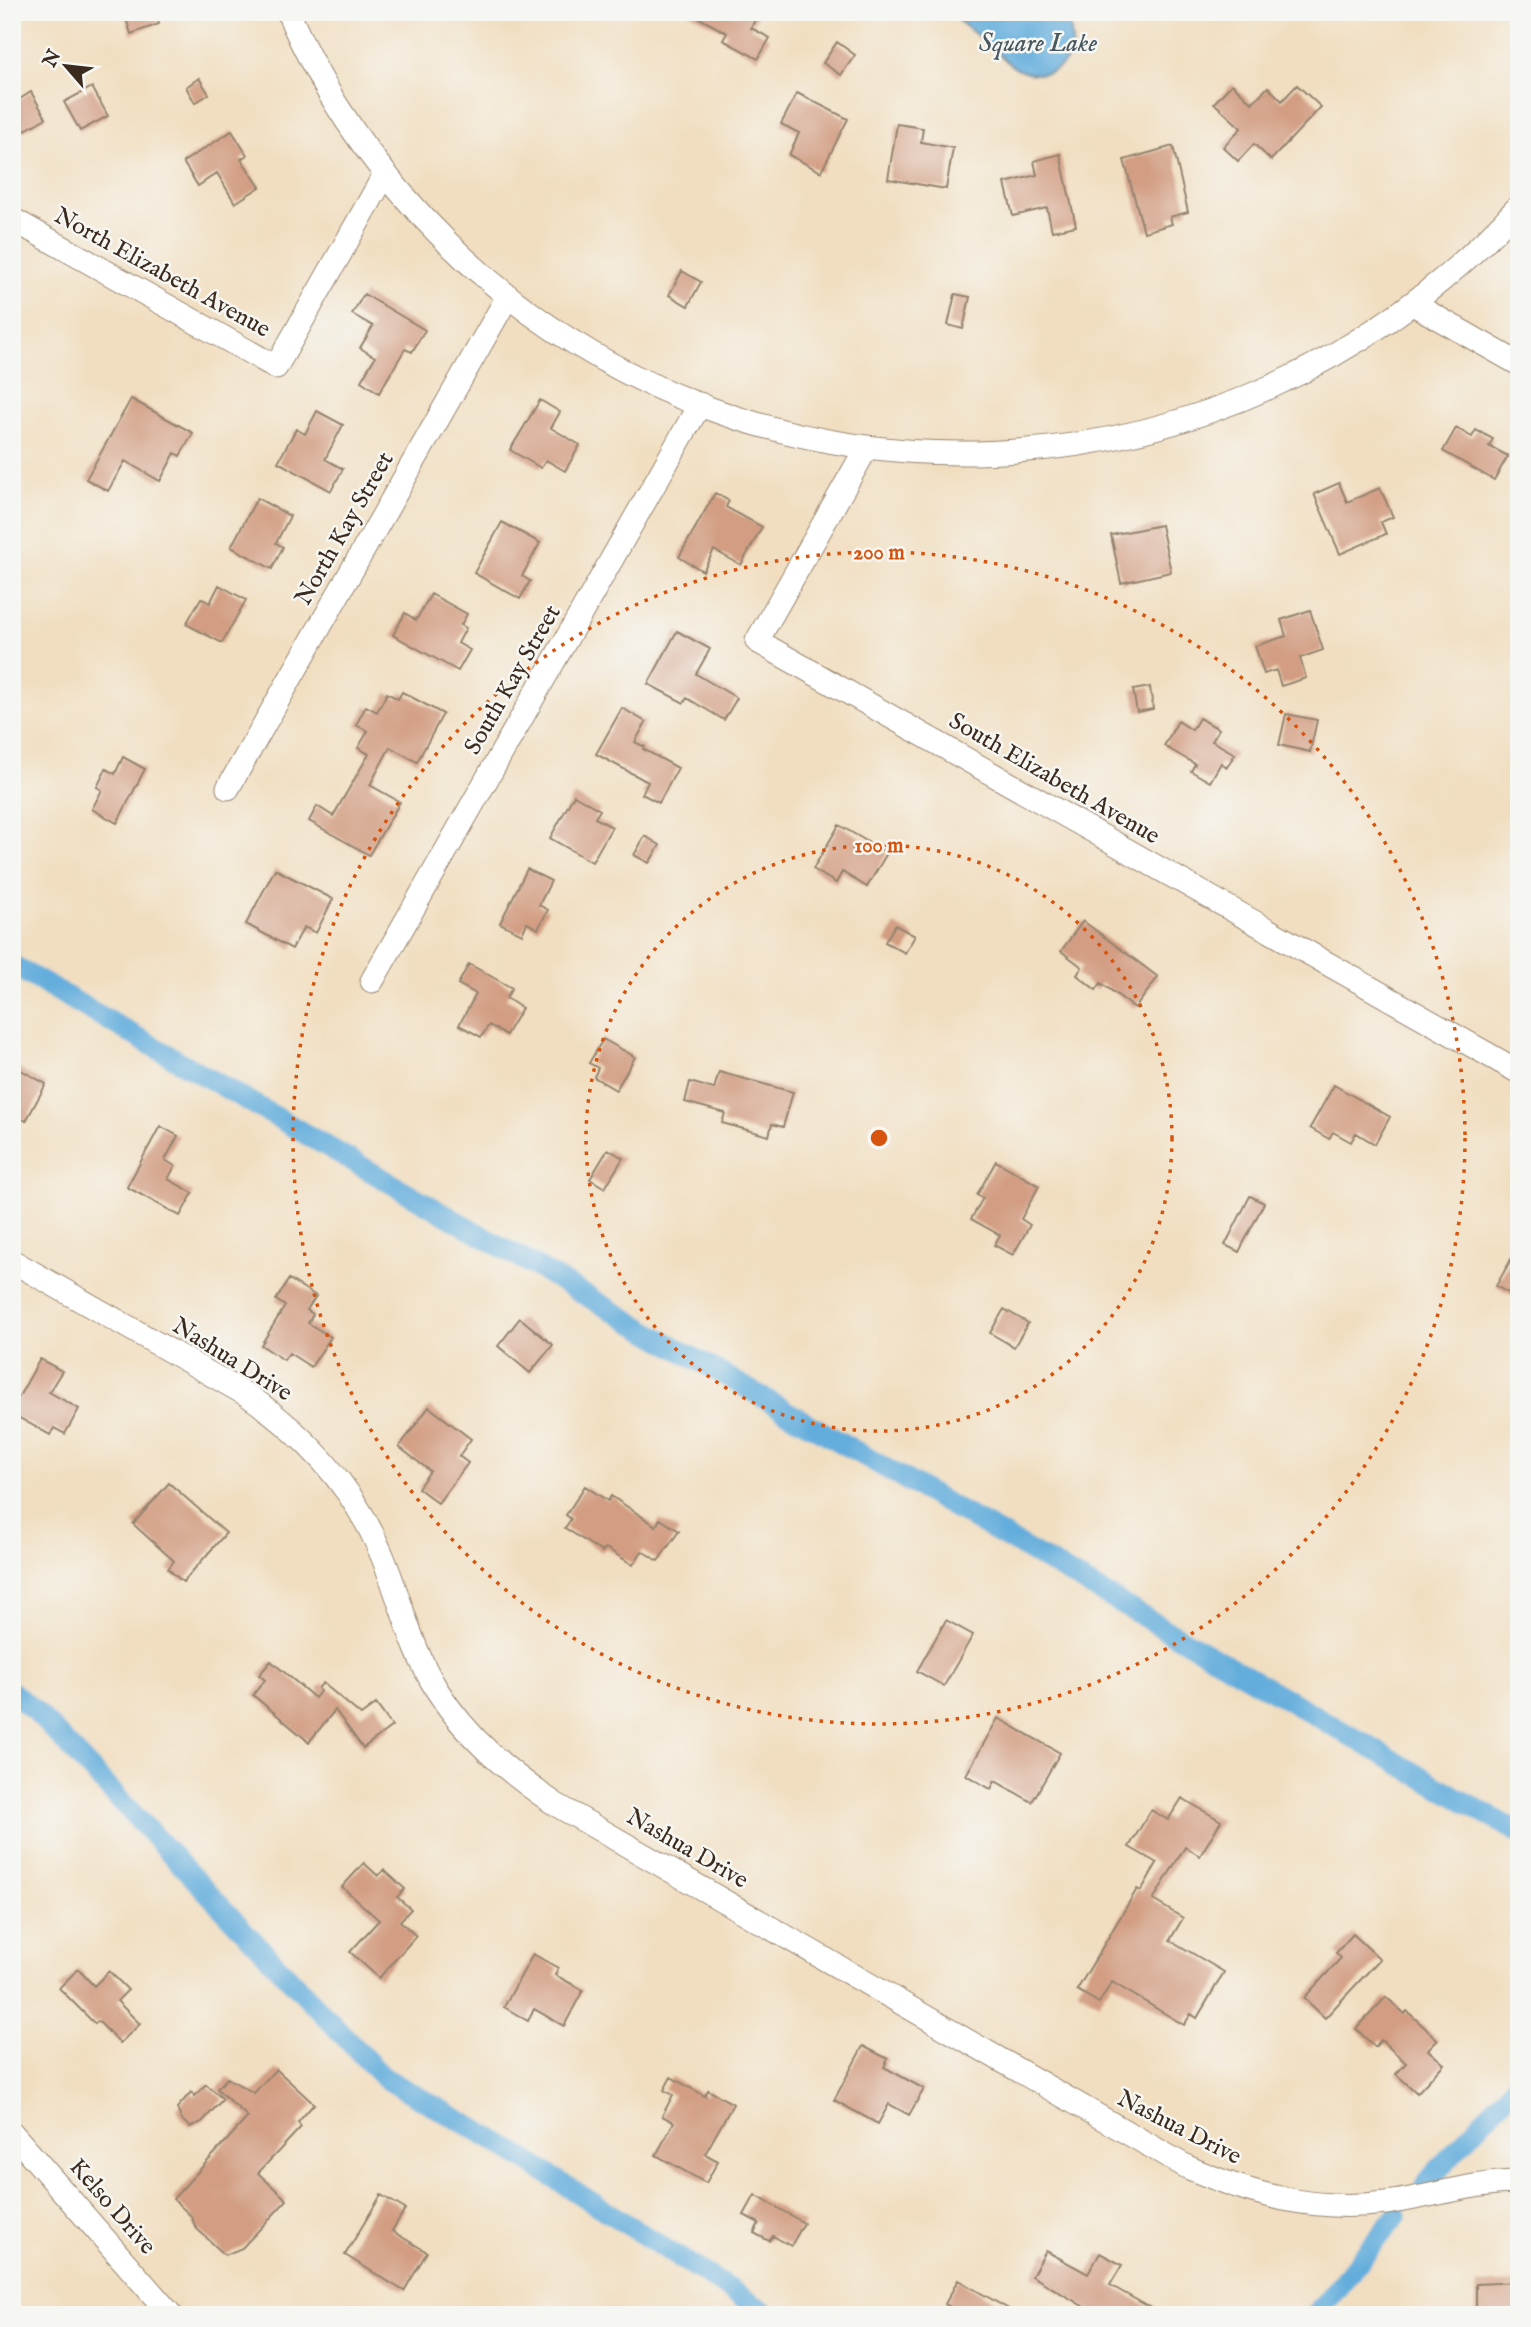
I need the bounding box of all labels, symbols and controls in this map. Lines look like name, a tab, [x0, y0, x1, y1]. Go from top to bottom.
water label: Square Lake	[979, 27, 1098, 60]
north arrow	[32, 32, 102, 102]
text: N	[38, 46, 67, 73]
street label: North Elizabeth Avenue	[48, 201, 276, 345]
street label: North Kay Street	[289, 447, 401, 611]
text: 200 m	[853, 540, 905, 567]
street label: South Kay Street	[458, 599, 568, 761]
street label: South Elizabeth Avenue	[943, 706, 1165, 852]
text: 100 m	[854, 833, 904, 860]
centre of rings	[867, 1126, 891, 1150]
street label: Nashua Drive	[166, 1311, 298, 1409]
street label: Nashua Drive	[621, 1802, 753, 1896]
street label: Nashua Drive	[1112, 2083, 1246, 2173]
street label: Kelso Drive	[62, 2153, 162, 2261]

